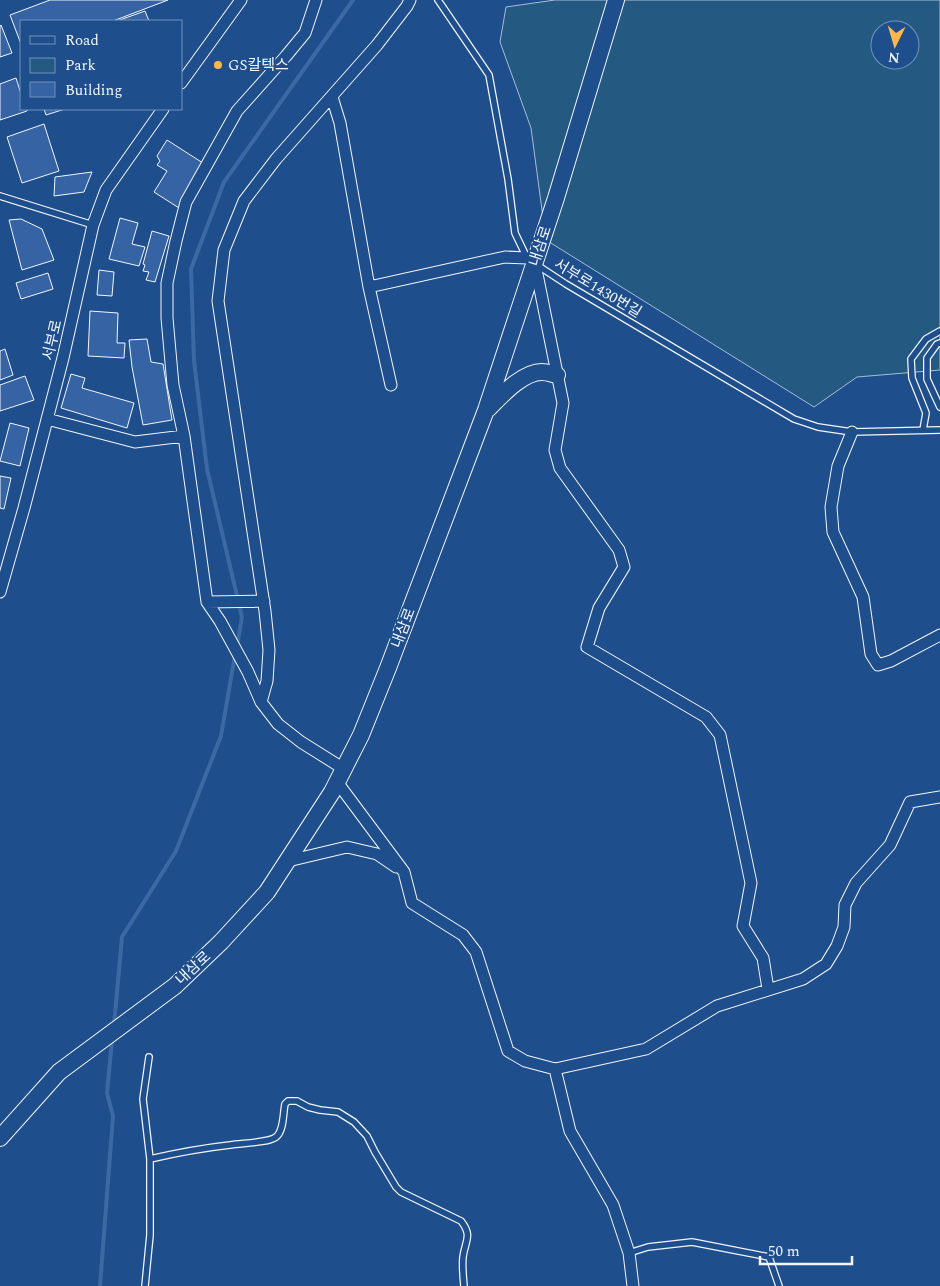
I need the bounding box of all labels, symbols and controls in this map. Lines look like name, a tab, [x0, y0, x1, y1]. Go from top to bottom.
legend	[20, 20, 182, 110]
north arrow	[870, 20, 920, 70]
text: Road	[65, 29, 99, 52]
text: N	[887, 46, 901, 68]
text: Park	[65, 54, 96, 77]
place label: GS칼텍스	[228, 54, 289, 77]
marker: GS칼텍스	[212, 59, 224, 71]
text: Building	[65, 79, 122, 102]
street label: 내삼로	[523, 223, 558, 269]
street label: 서부로1430번길	[549, 253, 646, 324]
street label: 서부로	[37, 317, 68, 363]
street label: 내삼로	[385, 605, 422, 652]
street label: 내삼로	[170, 946, 216, 991]
scale bar	[760, 1234, 852, 1266]
text: 50 m	[768, 1240, 800, 1263]

